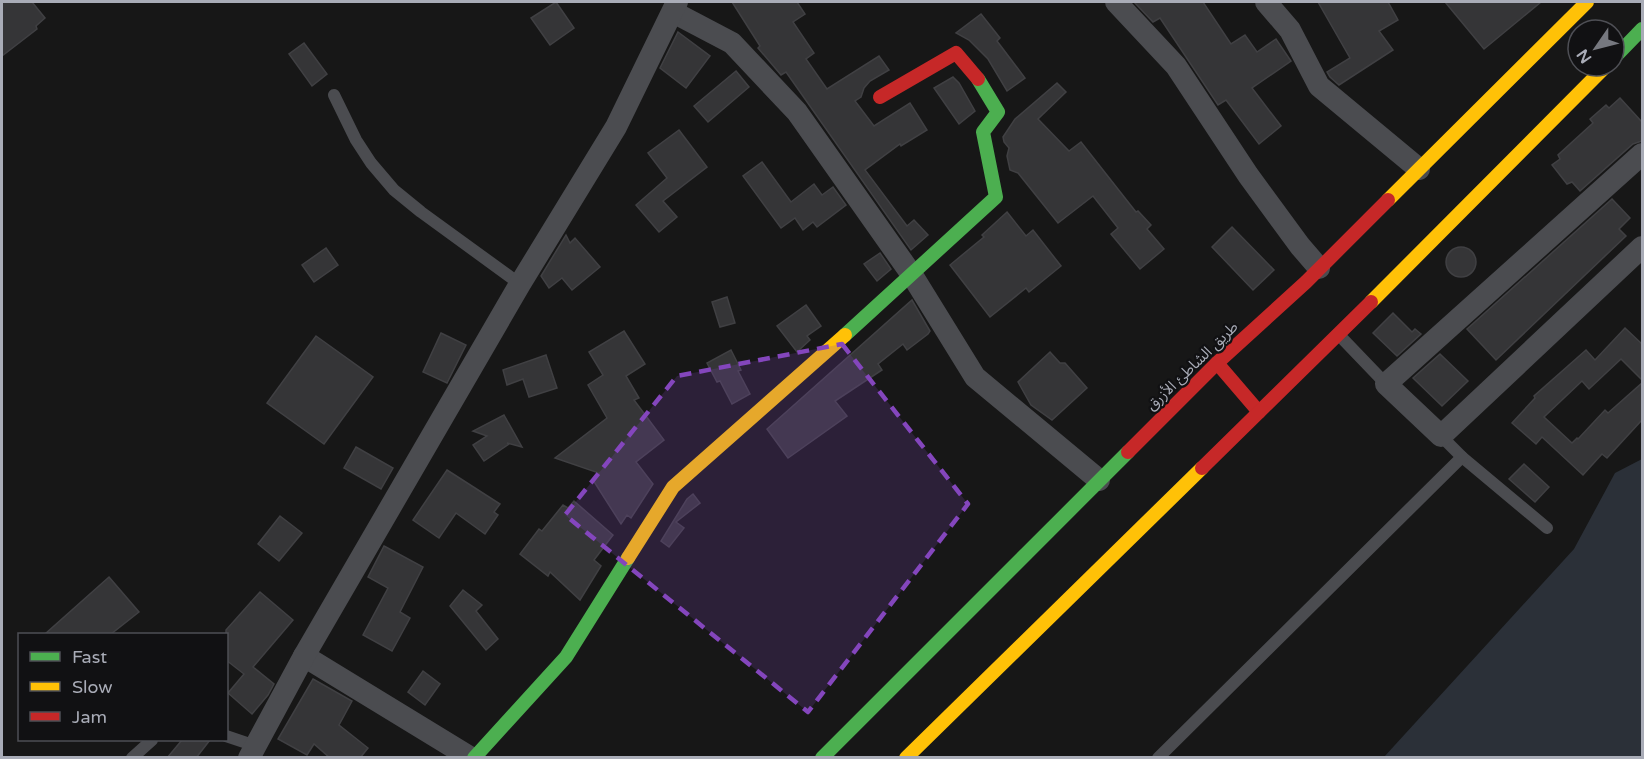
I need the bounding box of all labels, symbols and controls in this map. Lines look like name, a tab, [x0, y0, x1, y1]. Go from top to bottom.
north arrow	[1566, 18, 1626, 78]
text: N	[1573, 45, 1596, 67]
street label: طريق الشاطئ الأزرق	[1142, 318, 1242, 415]
legend	[18, 633, 228, 741]
text: Fast	[72, 646, 107, 668]
text: Slow	[72, 676, 113, 698]
text: Jam	[72, 706, 107, 728]

